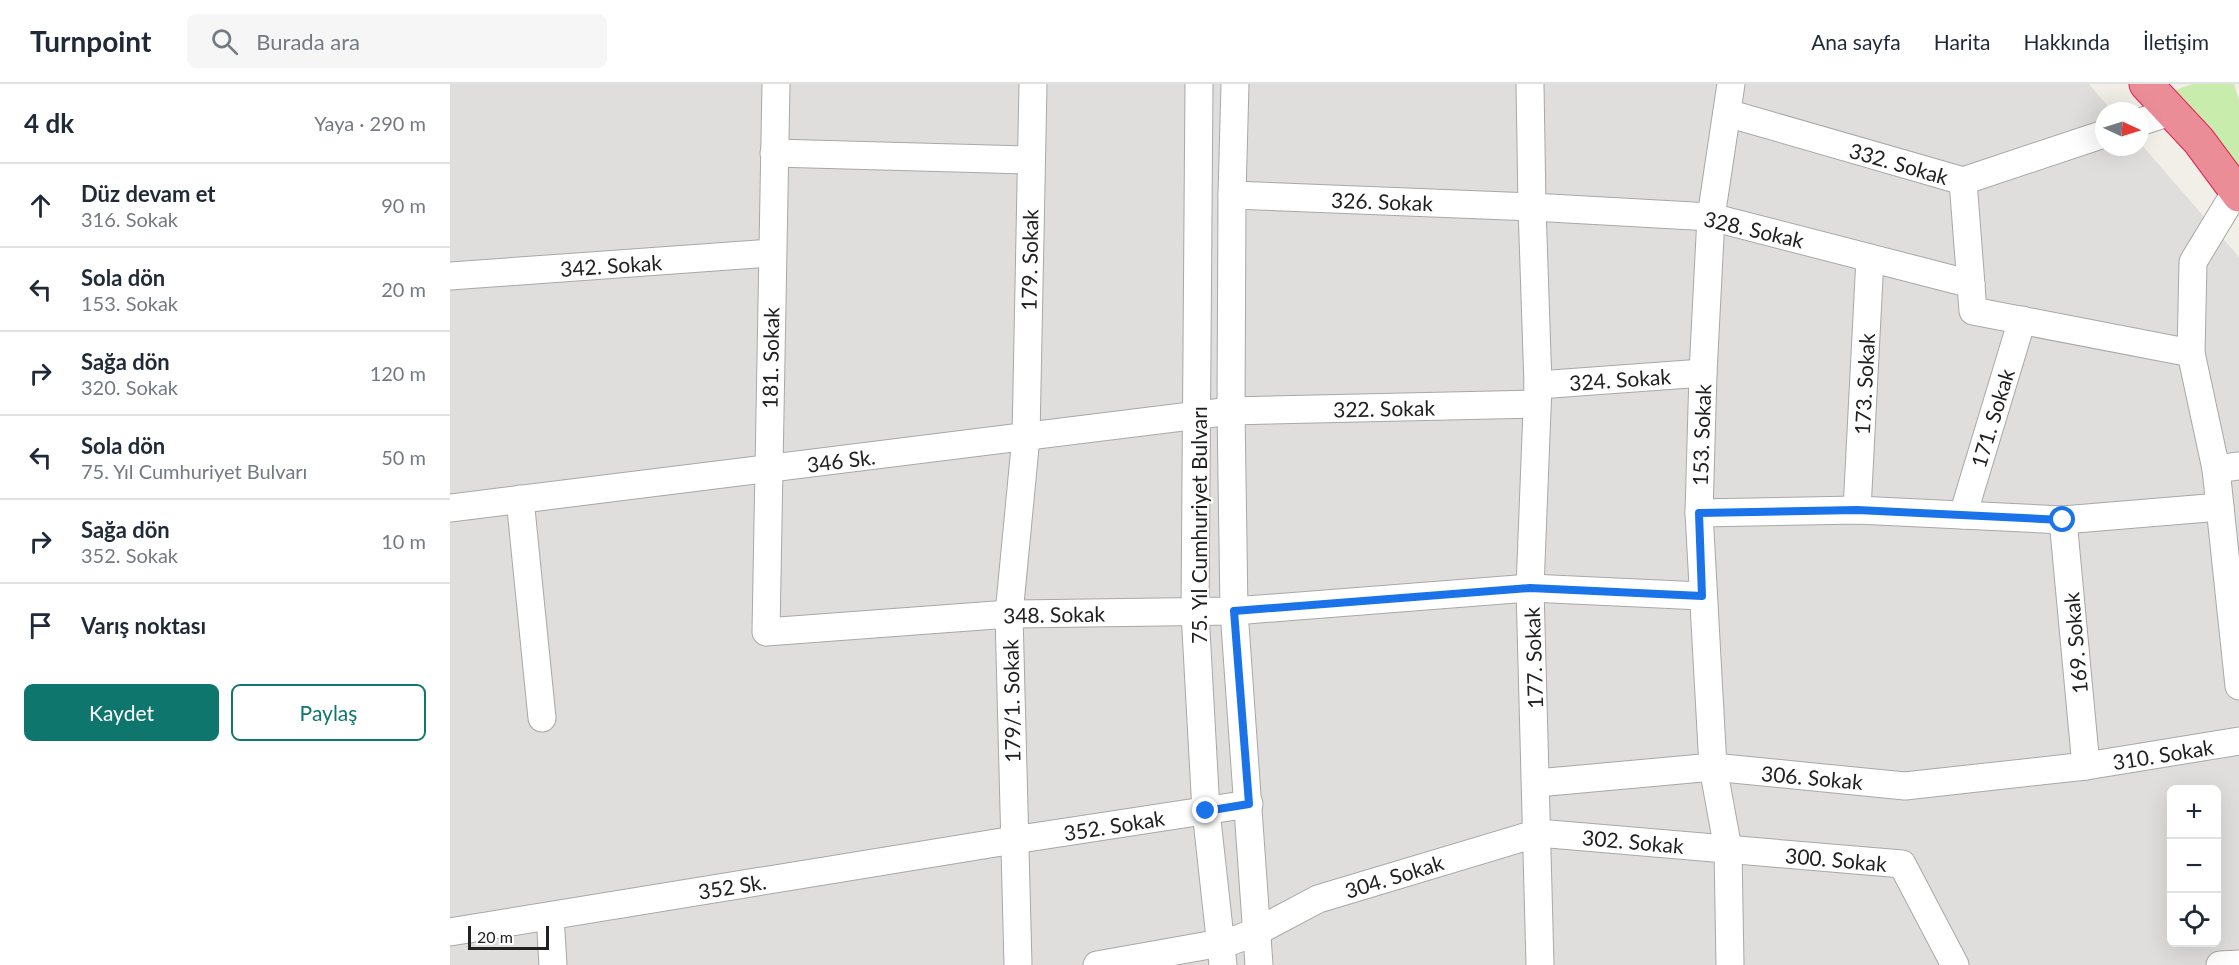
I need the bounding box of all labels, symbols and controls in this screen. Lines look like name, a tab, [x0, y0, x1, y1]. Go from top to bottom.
search box	[187, 14, 607, 68]
text: Turnpoint	[30, 24, 151, 58]
icon: search	[208, 25, 241, 58]
text: Burada ara	[256, 28, 360, 55]
text: Ana sayfa	[1811, 29, 1901, 54]
text: Harita	[1934, 29, 1990, 54]
text: Hakkında	[2023, 29, 2110, 54]
text: İletişim	[2143, 29, 2209, 54]
north arrow	[2095, 102, 2149, 156]
text: 4 dk	[24, 107, 74, 139]
text: Yaya · 290 m	[314, 111, 426, 135]
street label: 332. Sokak	[1847, 137, 1952, 189]
text: Düz devam et	[81, 180, 216, 207]
street label: 326. Sokak	[1331, 187, 1434, 215]
icon: ahead	[24, 189, 57, 222]
text: 90 m	[381, 193, 426, 217]
street label: 328. Sokak	[1702, 205, 1807, 253]
text: 316. Sokak	[81, 207, 178, 231]
street label: 179. Sokak	[1016, 209, 1042, 311]
street label: 342. Sokak	[559, 249, 663, 281]
text: Sola dön	[81, 264, 165, 291]
icon: left	[24, 273, 57, 306]
text: 20 m	[381, 277, 426, 301]
text: 153. Sokak	[81, 291, 178, 315]
street label: 181. Sokak	[757, 307, 783, 409]
street label: 173. Sokak	[1849, 332, 1879, 436]
text: Sağa dön	[81, 348, 170, 375]
icon: right	[24, 357, 57, 390]
text: 120 m	[370, 361, 426, 385]
street label: 324. Sokak	[1568, 363, 1672, 395]
street label: 171. Sokak	[1965, 365, 2019, 470]
text: 320. Sokak	[81, 375, 178, 399]
street label: 153. Sokak	[1687, 383, 1715, 486]
street label: 322. Sokak	[1333, 395, 1435, 421]
street label: 75. Yıl Cumhuriyet Bulvarı	[1186, 406, 1211, 644]
text: Sola dön	[81, 432, 165, 459]
icon: left	[24, 441, 57, 474]
street label: 346 Sk.	[805, 443, 877, 477]
text: 50 m	[381, 445, 426, 469]
text: 75. Yıl Cumhuriyet Bulvarı	[81, 459, 307, 483]
route start	[2049, 506, 2075, 532]
text: Sağa dön	[81, 516, 170, 543]
icon: right	[24, 525, 57, 558]
text: 10 m	[381, 529, 426, 553]
text: 352. Sokak	[81, 543, 178, 567]
street label: 169. Sokak	[2058, 591, 2092, 695]
street label: 348. Sokak	[1003, 601, 1105, 627]
street label: 177. Sokak	[1519, 606, 1547, 709]
icon: arrive	[24, 609, 57, 642]
text: Varış noktası	[81, 612, 206, 639]
street label: 179/1. Sokak	[997, 639, 1025, 763]
button: Kaydet	[24, 684, 219, 741]
button: Paylaş	[231, 684, 426, 741]
street label: 310. Sokak	[2111, 734, 2216, 774]
street label: 306. Sokak	[1760, 760, 1864, 794]
map controls	[2167, 785, 2221, 947]
button: +	[2167, 785, 2221, 839]
route end	[1192, 797, 1218, 823]
street label: 352. Sokak	[1062, 805, 1167, 845]
street label: 302. Sokak	[1581, 824, 1685, 858]
button: −	[2167, 839, 2221, 893]
street label: 300. Sokak	[1784, 842, 1888, 876]
street label: 304. Sokak	[1342, 849, 1447, 903]
street label: 352 Sk.	[696, 868, 768, 904]
button: locate	[2167, 893, 2221, 947]
scale bar	[468, 923, 549, 950]
text: 20 m	[477, 927, 513, 946]

